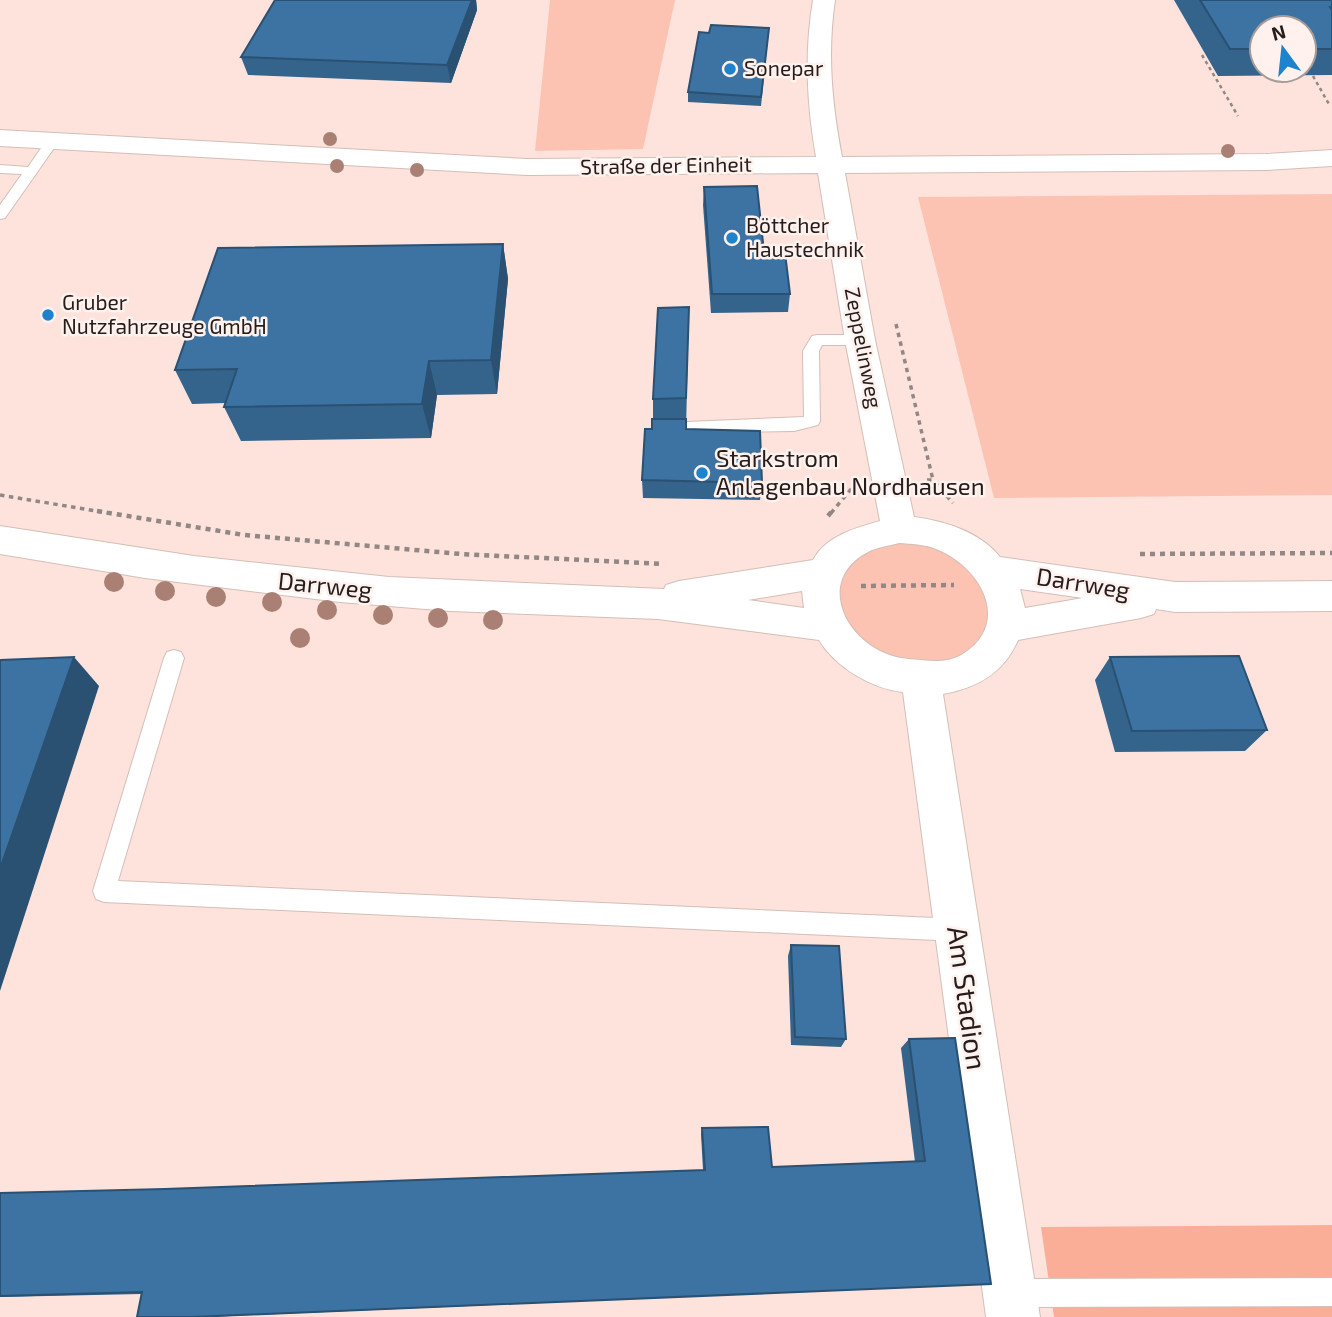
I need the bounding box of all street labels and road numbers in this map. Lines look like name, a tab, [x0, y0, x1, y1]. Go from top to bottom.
street label: Straße der Einheit	[580, 151, 752, 178]
street label: Zeppelinweg	[840, 285, 889, 411]
street label: Darrweg	[1034, 561, 1132, 604]
street label: Darrweg	[277, 565, 374, 604]
street label: Am Stadion	[941, 924, 995, 1072]

